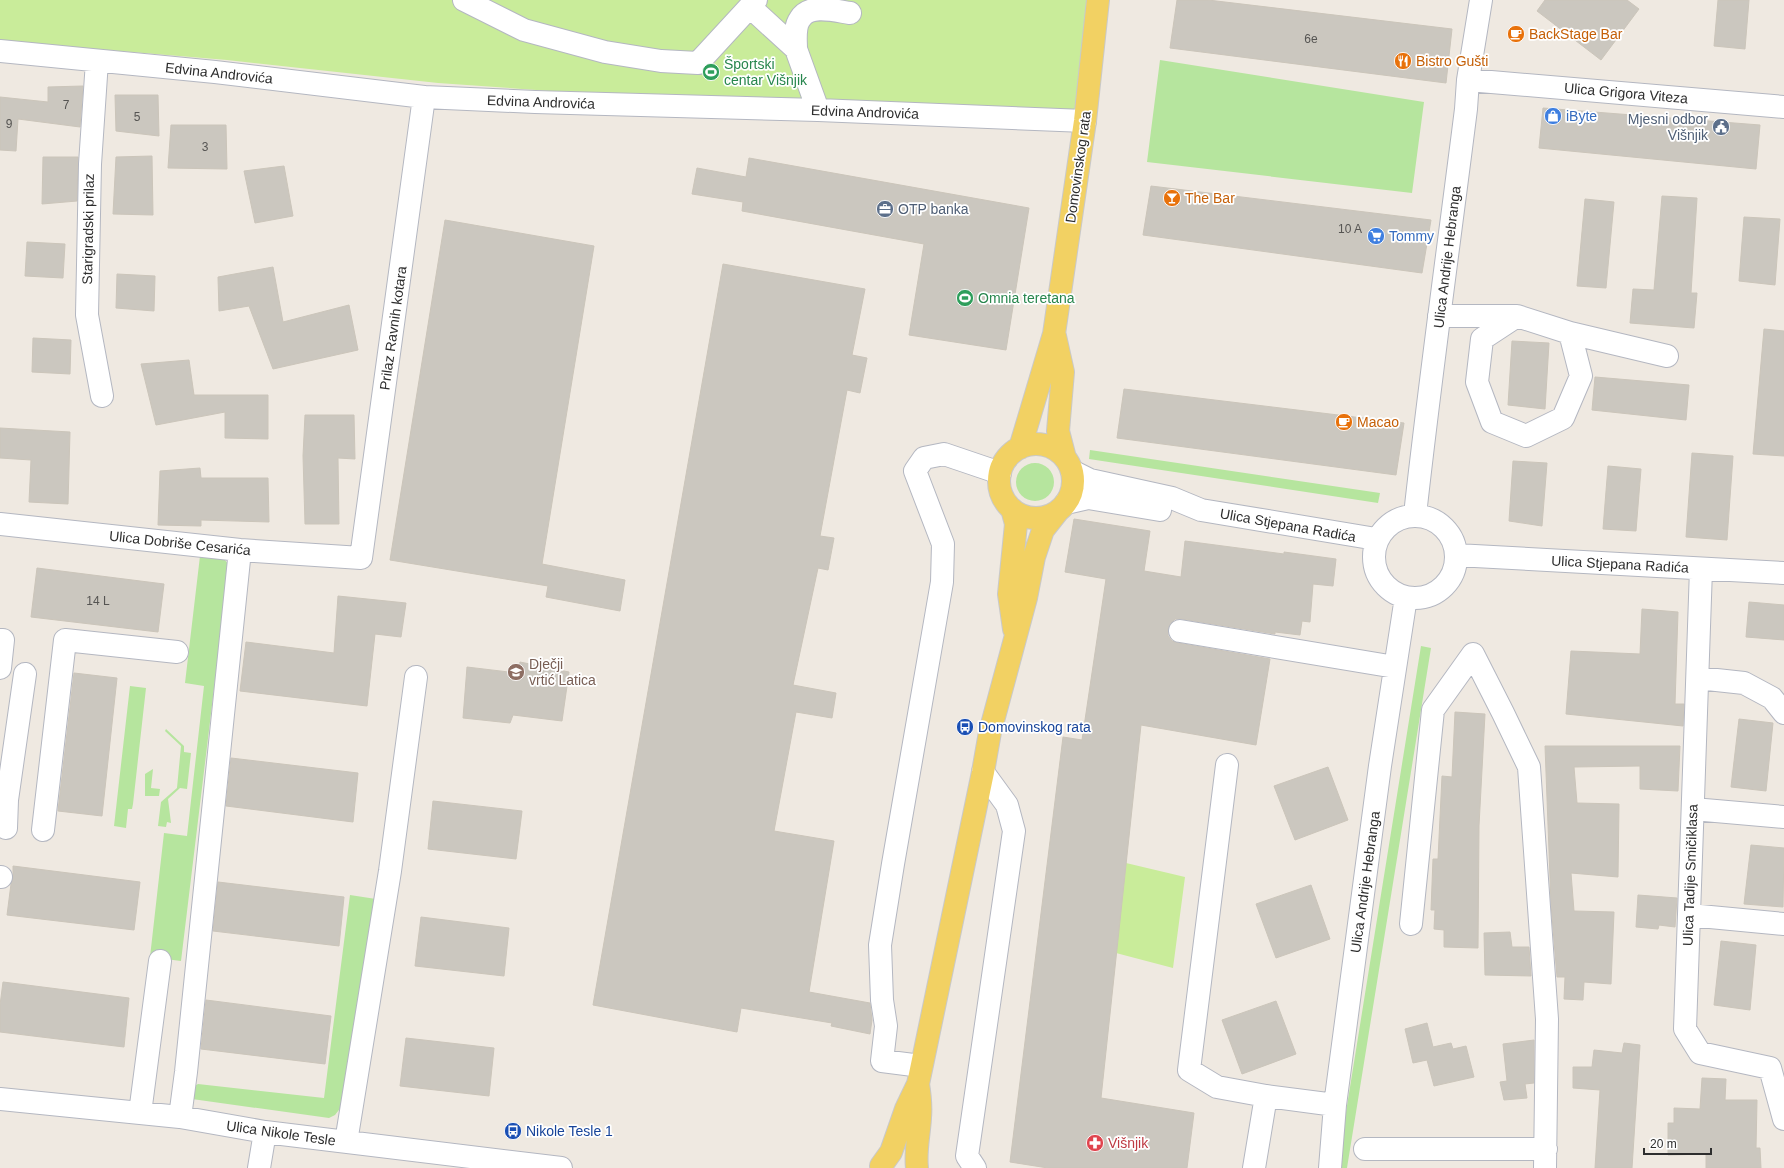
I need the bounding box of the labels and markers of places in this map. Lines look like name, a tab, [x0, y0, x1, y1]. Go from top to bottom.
cafe icon: BackStage Bar	[1506, 24, 1526, 44]
place label: BackStage Bar	[1529, 26, 1623, 42]
restaurant icon: Bistro Gušti	[1393, 51, 1413, 71]
place label: Bistro Gušti	[1416, 53, 1488, 69]
place label: Športski centar Višnjik	[724, 56, 808, 88]
sports icon: Športski centar Višnjik	[701, 62, 721, 82]
shop icon: iByte	[1543, 106, 1563, 126]
place label: iByte	[1566, 108, 1597, 124]
place label: Mjesni odbor Višnjik	[1628, 111, 1709, 143]
public building icon: Mjesni odbor Višnjik	[1711, 117, 1731, 137]
bar icon: The Bar	[1162, 188, 1182, 208]
place label: The Bar	[1185, 190, 1235, 206]
office icon: OTP banka	[875, 199, 895, 219]
place label: OTP banka	[898, 201, 969, 217]
supermarket icon: Tommy	[1366, 226, 1386, 246]
place label: Tommy	[1389, 228, 1434, 244]
sports icon: Omnia teretana	[955, 288, 975, 308]
place label: Omnia teretana	[978, 290, 1075, 306]
cafe icon: Macao	[1334, 412, 1354, 432]
place label: Macao	[1357, 414, 1399, 430]
place label: Dječji vrtić Latica	[529, 656, 596, 688]
school or university icon: Dječji vrtić Latica	[506, 662, 526, 682]
bus stop icon: Domovinskog rata	[955, 717, 975, 737]
place label: Domovinskog rata	[978, 719, 1091, 735]
bus stop icon: Nikole Tesle 1	[503, 1121, 523, 1141]
place label: Nikole Tesle 1	[526, 1123, 613, 1139]
pharmacy icon: Višnjik	[1085, 1133, 1105, 1153]
place label: Višnjik	[1108, 1135, 1149, 1151]

